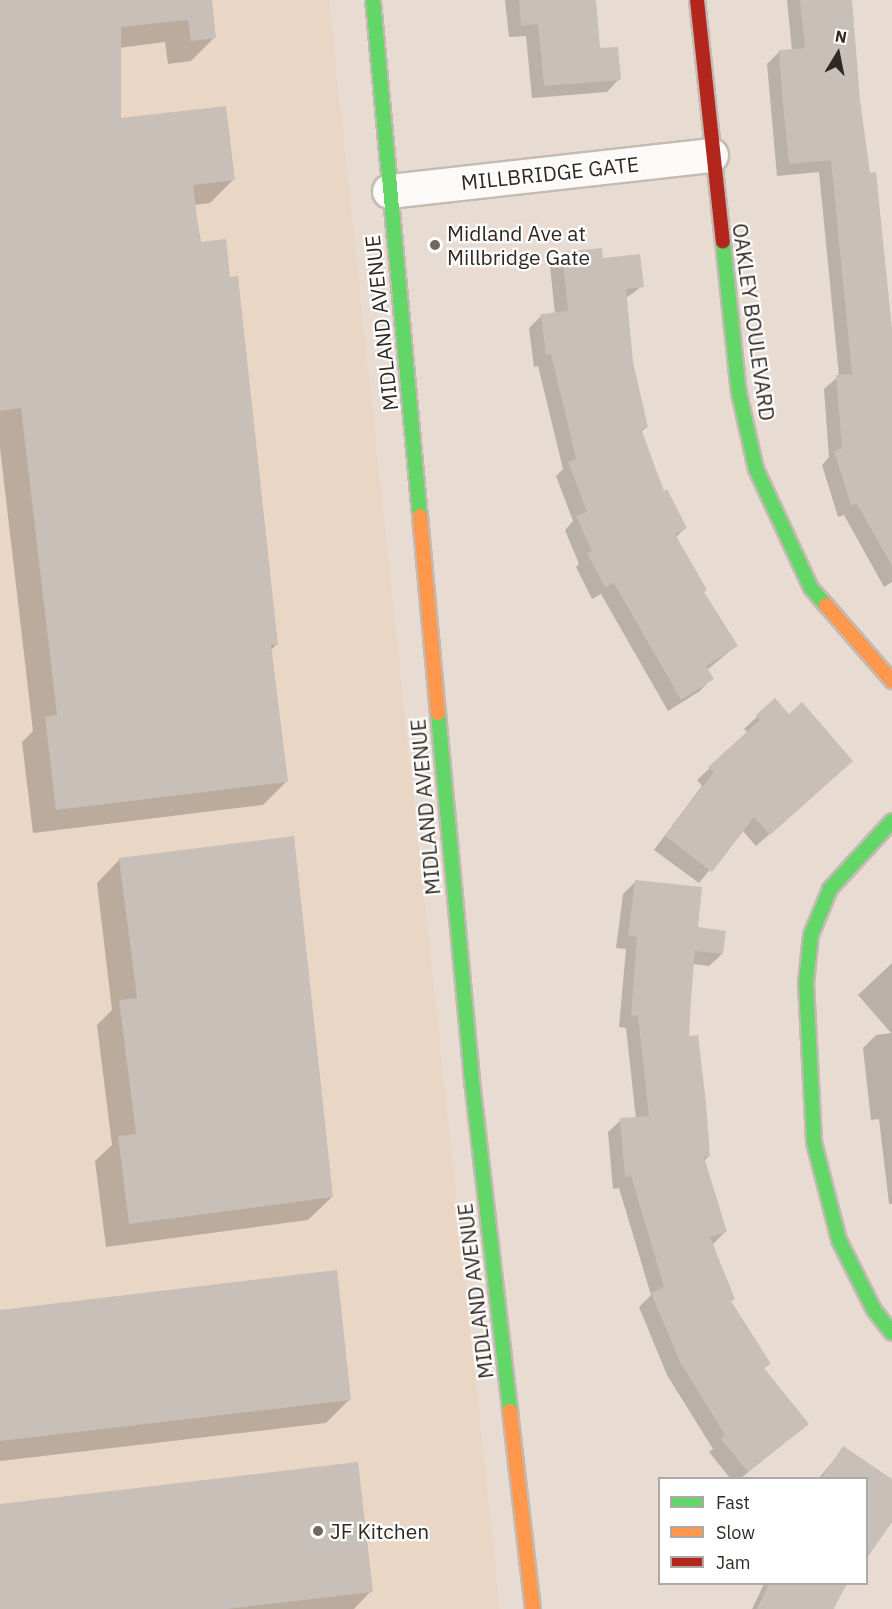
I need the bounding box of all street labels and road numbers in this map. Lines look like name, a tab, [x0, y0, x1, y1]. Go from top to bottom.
street label: MILLBRIDGE GATE	[460, 151, 640, 195]
street label: OAKLEY BOULEVARD	[728, 222, 780, 422]
street label: MIDLAND AVENUE	[359, 234, 403, 412]
street label: MIDLAND AVENUE	[405, 718, 445, 896]
street label: MIDLAND AVENUE	[452, 1202, 498, 1380]

